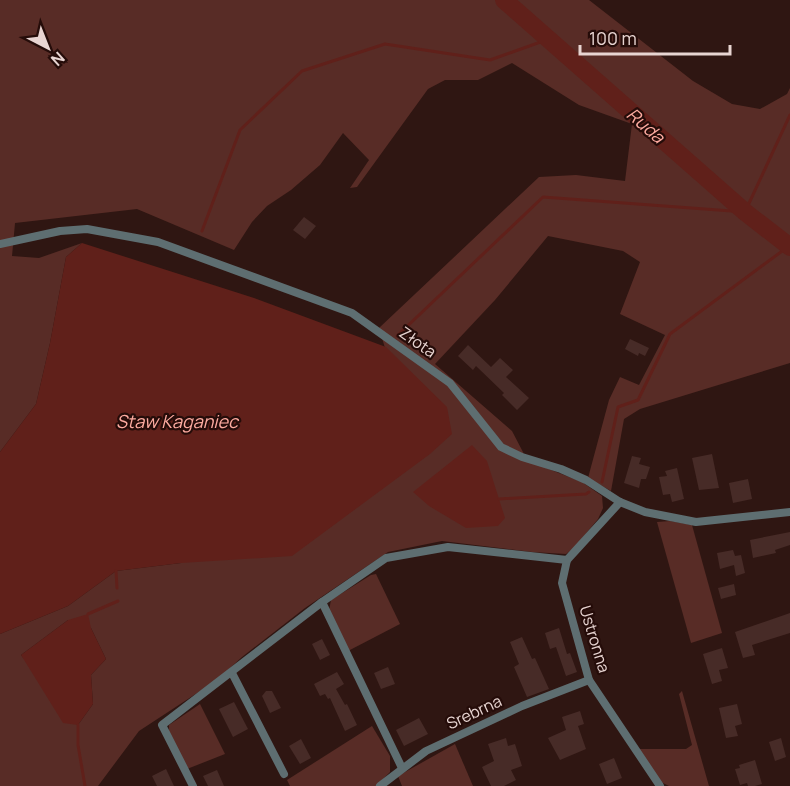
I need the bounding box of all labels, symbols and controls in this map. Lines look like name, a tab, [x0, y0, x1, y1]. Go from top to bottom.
north arrow	[18, 18, 78, 78]
scale bar	[580, 18, 730, 56]
text: 100 m	[589, 26, 637, 50]
text: N	[46, 47, 70, 71]
water label: Ruda	[622, 102, 671, 149]
street label: Złota	[395, 321, 441, 363]
water label: Staw Kaganiec	[116, 409, 240, 433]
street label: Ustronna	[574, 603, 616, 675]
street label: Srebrna	[443, 690, 505, 734]

